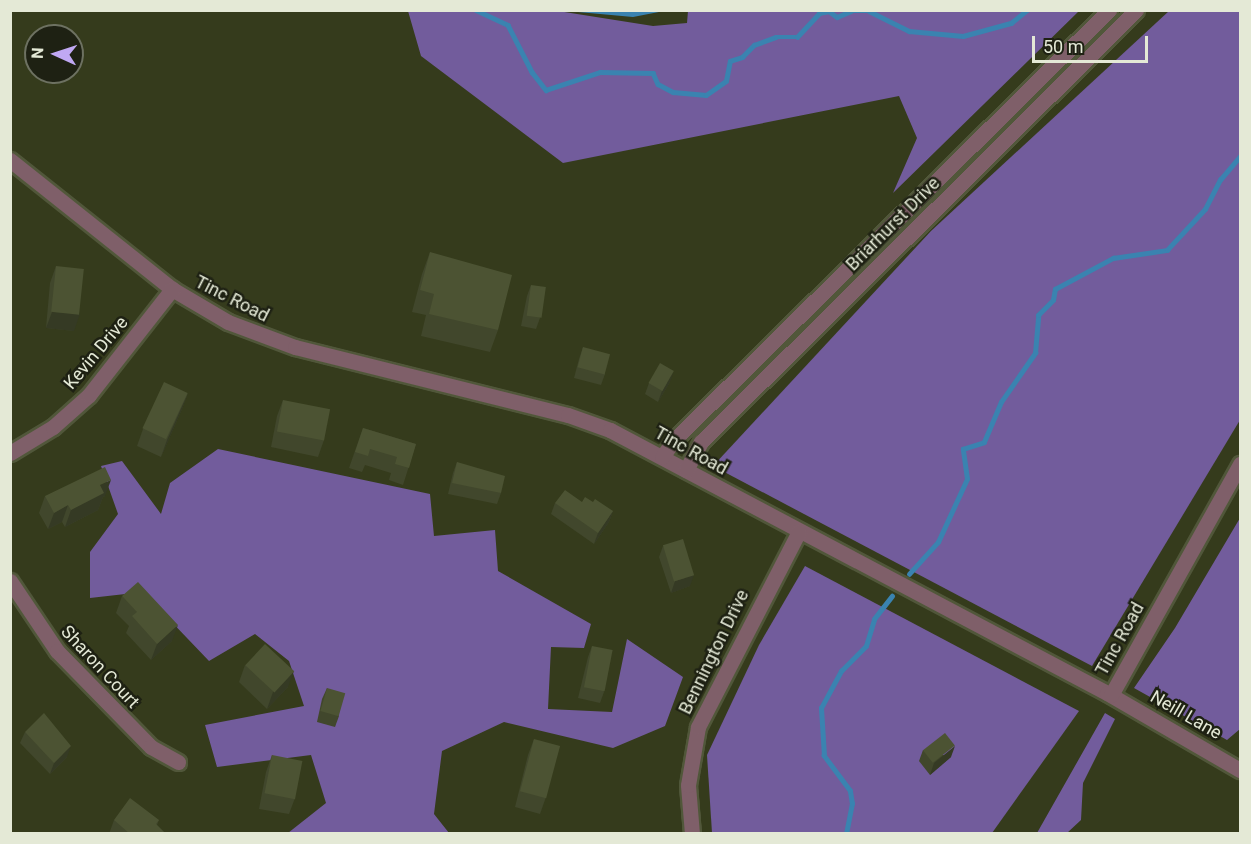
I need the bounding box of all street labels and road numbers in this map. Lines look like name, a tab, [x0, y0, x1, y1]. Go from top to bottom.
street label: Briarhurst Drive	[842, 173, 944, 275]
street label: Tinc Road	[191, 271, 273, 327]
street label: Kevin Drive	[59, 312, 133, 394]
street label: Tinc Road	[651, 422, 731, 480]
street label: Bennington Drive	[675, 586, 753, 718]
street label: Tinc Road	[1091, 599, 1149, 679]
street label: Sharon Court	[56, 621, 144, 713]
street label: Neill Lane	[1146, 686, 1226, 744]

